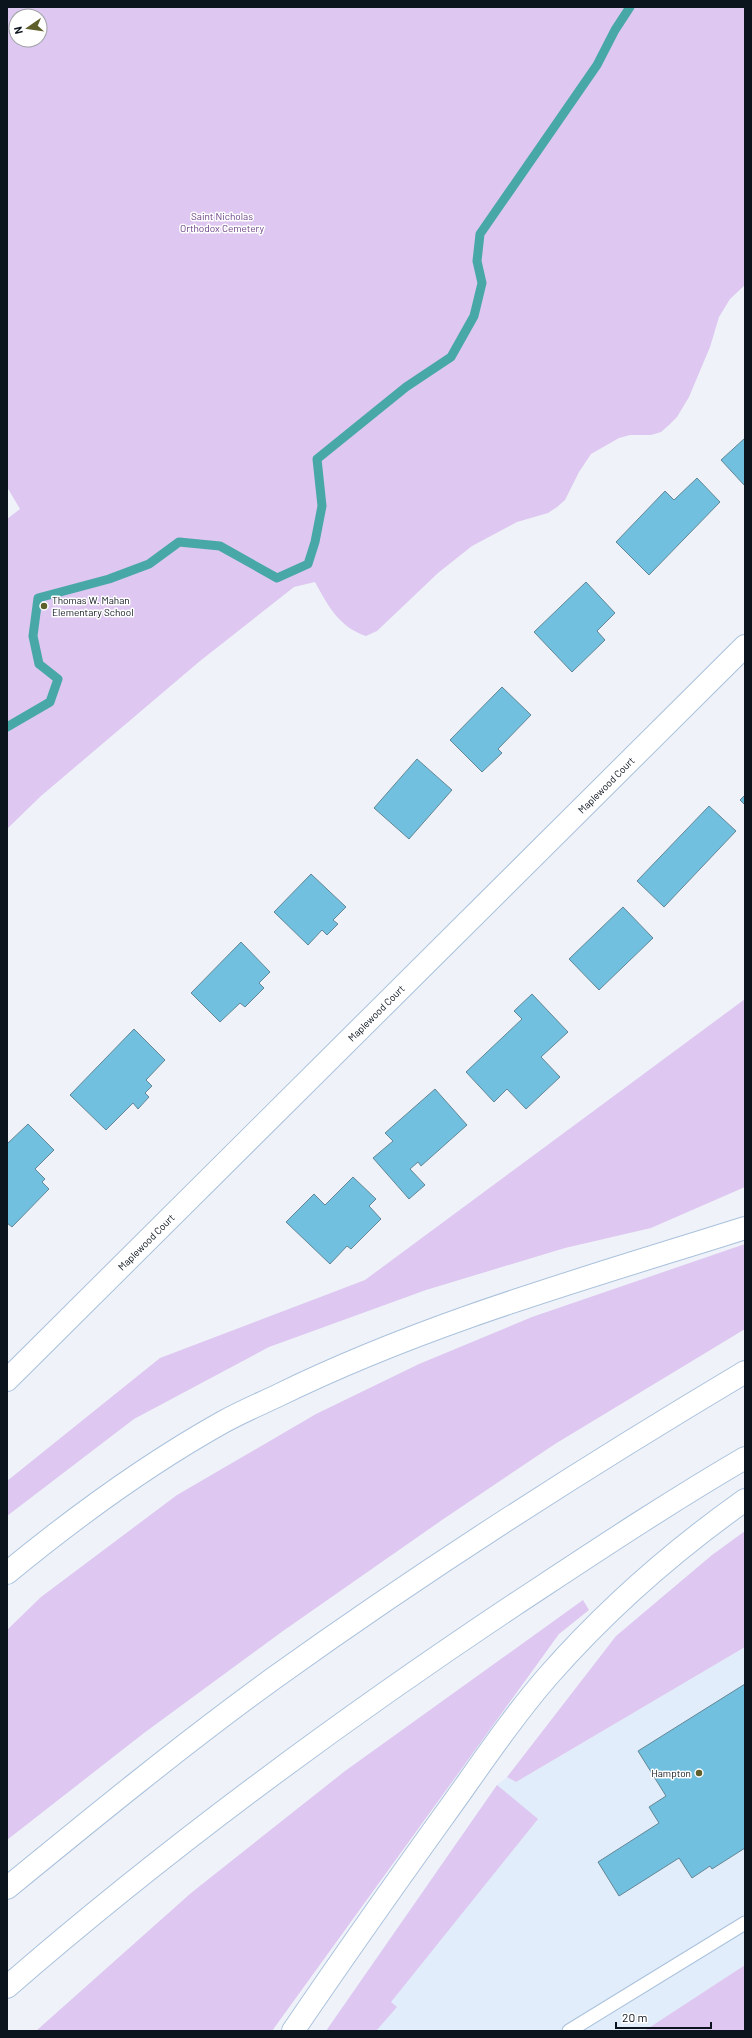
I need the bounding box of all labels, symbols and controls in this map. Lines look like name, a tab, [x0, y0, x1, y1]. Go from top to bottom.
north arrow	[8, 8, 48, 48]
text: N	[11, 25, 25, 35]
park label: Saint Nicholas Orthodox Cemetery	[180, 210, 264, 234]
place label: Thomas W. Mahan Elementary School	[52, 594, 133, 618]
marker: Thomas W. Mahan Elementary School	[39, 601, 49, 611]
street label: Maplewood Court	[575, 754, 637, 816]
street label: Maplewood Court	[345, 982, 407, 1044]
street label: Maplewood Court	[115, 1211, 177, 1273]
place label: Hampton	[651, 1767, 691, 1779]
marker: Hampton	[694, 1768, 704, 1778]
scale bar	[616, 2004, 711, 2030]
text: 20 m	[622, 2010, 648, 2024]

